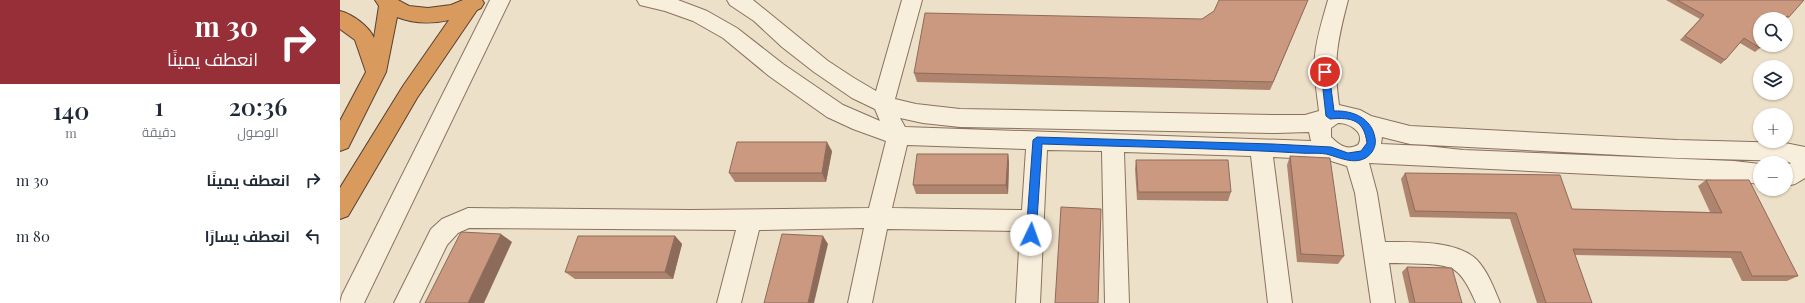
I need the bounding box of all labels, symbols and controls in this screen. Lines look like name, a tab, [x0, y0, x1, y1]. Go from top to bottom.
text: 30 m	[194, 7, 258, 44]
map controls	[1753, 12, 1793, 196]
button: search	[1753, 12, 1793, 52]
icon: right	[272, 16, 324, 68]
text: انعطف يمينًا	[167, 47, 258, 71]
pin	[1308, 55, 1342, 89]
button: layers	[1753, 60, 1793, 100]
icon: arrive	[1314, 61, 1336, 83]
text: 1	[154, 90, 164, 122]
text: 20:36	[229, 90, 287, 122]
text: 140	[53, 94, 89, 126]
button: +	[1753, 108, 1793, 148]
text: دقيقة	[142, 123, 176, 140]
text: الوصول	[237, 123, 279, 140]
text: m	[65, 124, 77, 141]
button: −	[1753, 156, 1793, 196]
icon: right	[302, 169, 324, 191]
text: 30 m	[16, 170, 49, 190]
text: انعطف يمينًا	[207, 170, 290, 190]
position arrow	[1010, 214, 1052, 256]
icon: left	[302, 225, 324, 247]
text: 80 m	[16, 226, 50, 246]
text: انعطف يسارًا	[205, 226, 290, 246]

